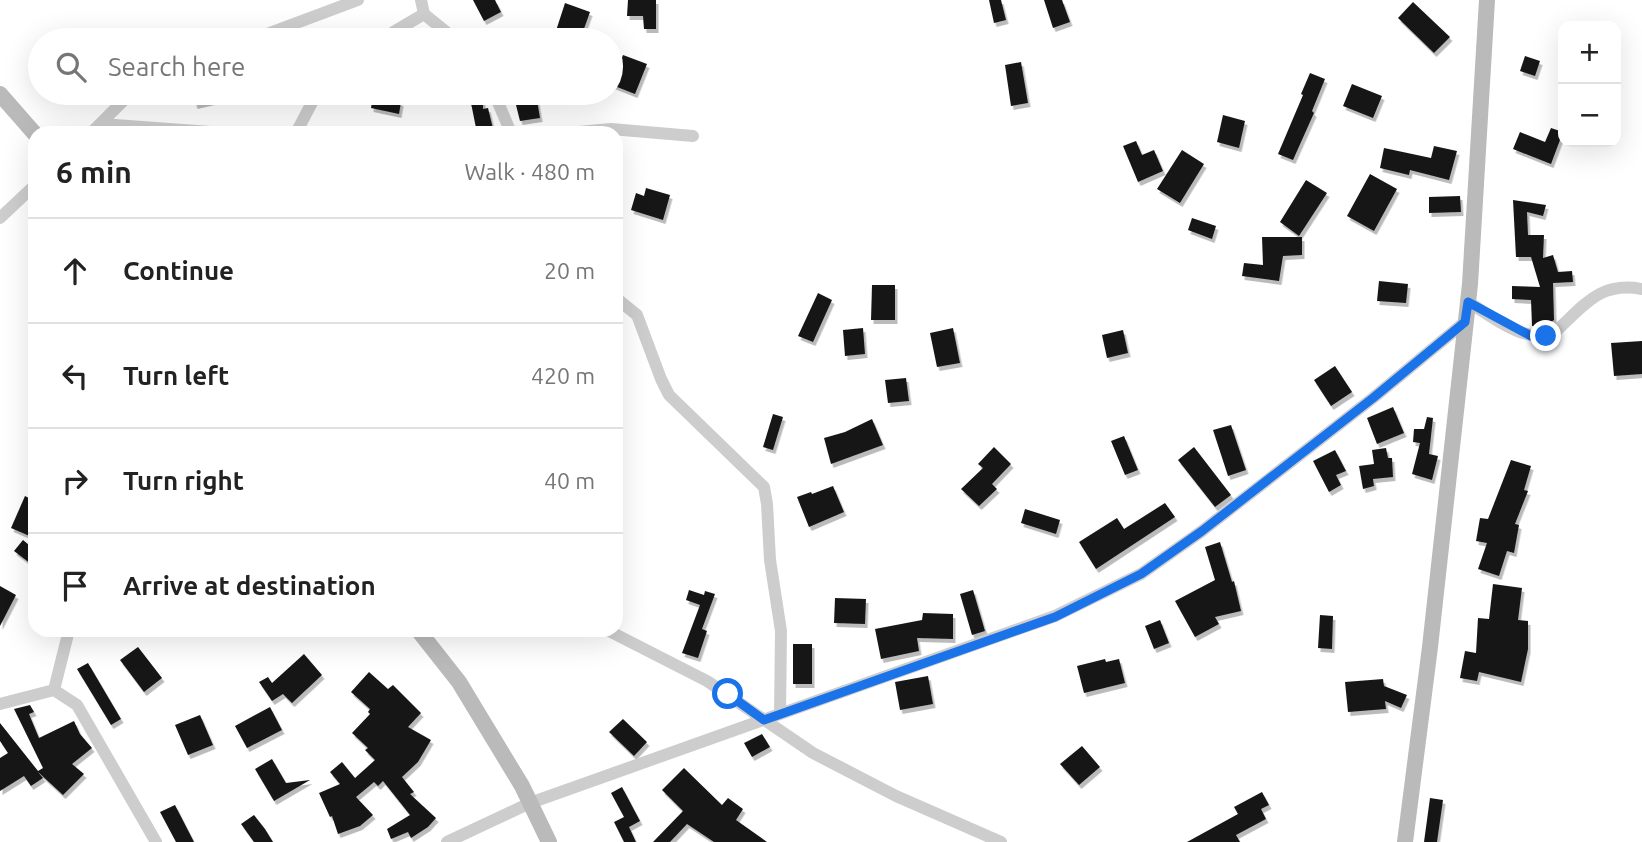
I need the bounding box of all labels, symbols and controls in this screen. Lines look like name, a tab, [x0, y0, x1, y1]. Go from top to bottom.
map controls	[1558, 21, 1621, 147]
button: +	[1558, 21, 1621, 84]
search box	[28, 28, 623, 105]
icon: search	[52, 48, 90, 86]
text: Search here	[108, 52, 245, 81]
button: −	[1558, 84, 1621, 147]
text: 6 min	[56, 155, 132, 189]
text: Walk · 480 m	[464, 159, 595, 184]
icon: ahead	[56, 252, 94, 290]
text: Continue	[123, 256, 234, 285]
text: 20 m	[544, 258, 595, 283]
route end	[1530, 320, 1561, 351]
icon: left	[56, 357, 94, 395]
text: Turn left	[123, 361, 229, 390]
text: 420 m	[531, 363, 595, 388]
icon: right	[56, 462, 94, 500]
text: Turn right	[123, 466, 244, 495]
text: 40 m	[544, 468, 595, 493]
icon: arrive	[56, 567, 94, 605]
text: Arrive at destination	[123, 571, 376, 600]
route start	[712, 678, 743, 709]

